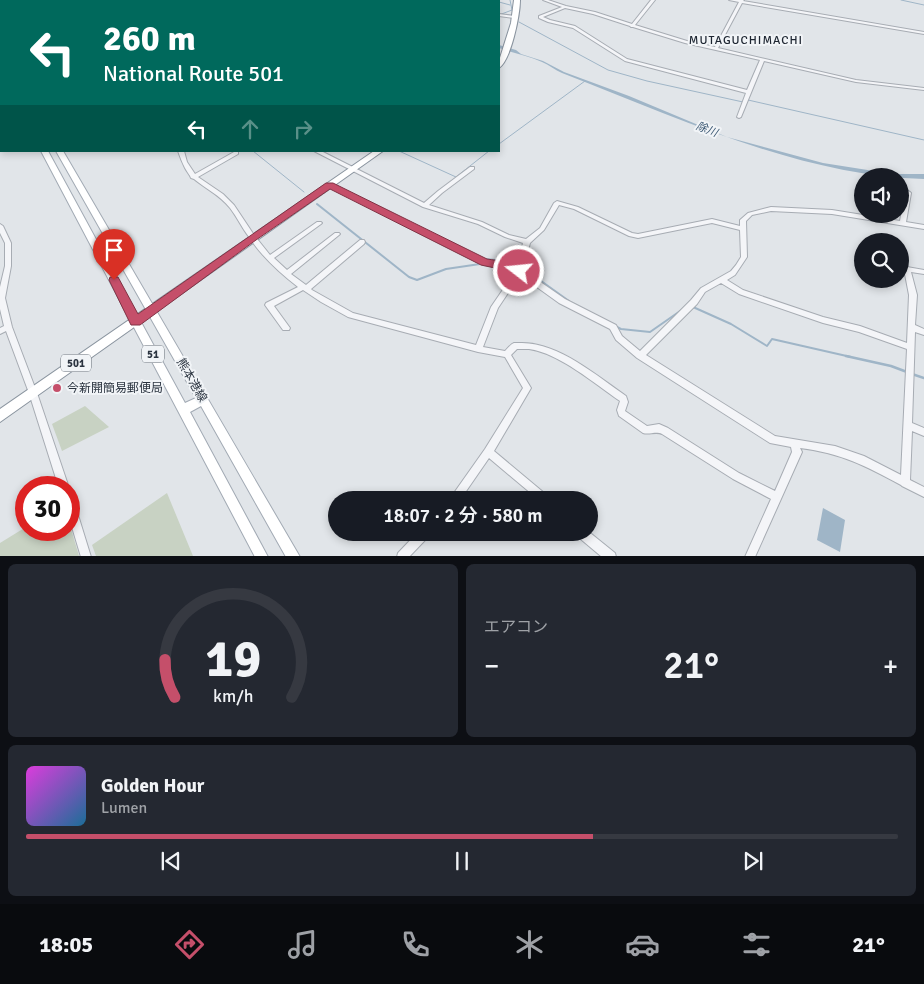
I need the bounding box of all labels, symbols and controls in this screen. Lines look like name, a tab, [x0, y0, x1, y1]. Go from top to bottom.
text: 260 m	[103, 17, 196, 60]
icon: left	[20, 20, 85, 85]
district label: MUTAGUCHIMACHI	[689, 33, 803, 48]
text: National Route 501	[103, 60, 284, 87]
icon: left	[183, 115, 211, 143]
icon: ahead	[236, 115, 264, 143]
icon: right	[289, 115, 317, 143]
water label: 除川	[694, 119, 720, 140]
map controls	[854, 168, 909, 288]
button: sound	[854, 168, 909, 223]
pin	[93, 229, 135, 280]
button: search	[854, 233, 909, 288]
icon: arrive	[100, 236, 128, 264]
position arrow	[492, 244, 544, 296]
road number: 51	[142, 346, 164, 362]
road number: 501	[61, 354, 91, 372]
street label: 熊本港線	[173, 356, 210, 405]
place label: 今新開簡易郵便局	[67, 381, 163, 396]
marker: 今新開簡易郵便局	[51, 382, 63, 394]
speed limit sign: 30	[15, 476, 80, 541]
text: 18:07 · 2 分 · 580 m	[384, 504, 542, 528]
text: エアコン	[484, 617, 548, 637]
text: 19	[205, 627, 261, 691]
text: 21°	[663, 642, 719, 689]
text: −	[484, 649, 499, 683]
text: +	[883, 649, 898, 683]
text: km/h	[213, 685, 253, 707]
text: Golden Hour	[101, 774, 204, 798]
text: Lumen	[101, 798, 147, 818]
icon: previous	[157, 847, 185, 875]
icon: pause	[448, 847, 476, 875]
icon: next	[739, 847, 767, 875]
icon: directions	[172, 927, 207, 962]
icon: music	[285, 927, 320, 962]
icon: phone	[398, 927, 433, 962]
icon: climate	[512, 927, 547, 962]
icon: car	[625, 927, 660, 962]
icon: filters	[739, 927, 774, 962]
text: 18:05	[39, 931, 93, 958]
text: 21°	[852, 931, 885, 958]

